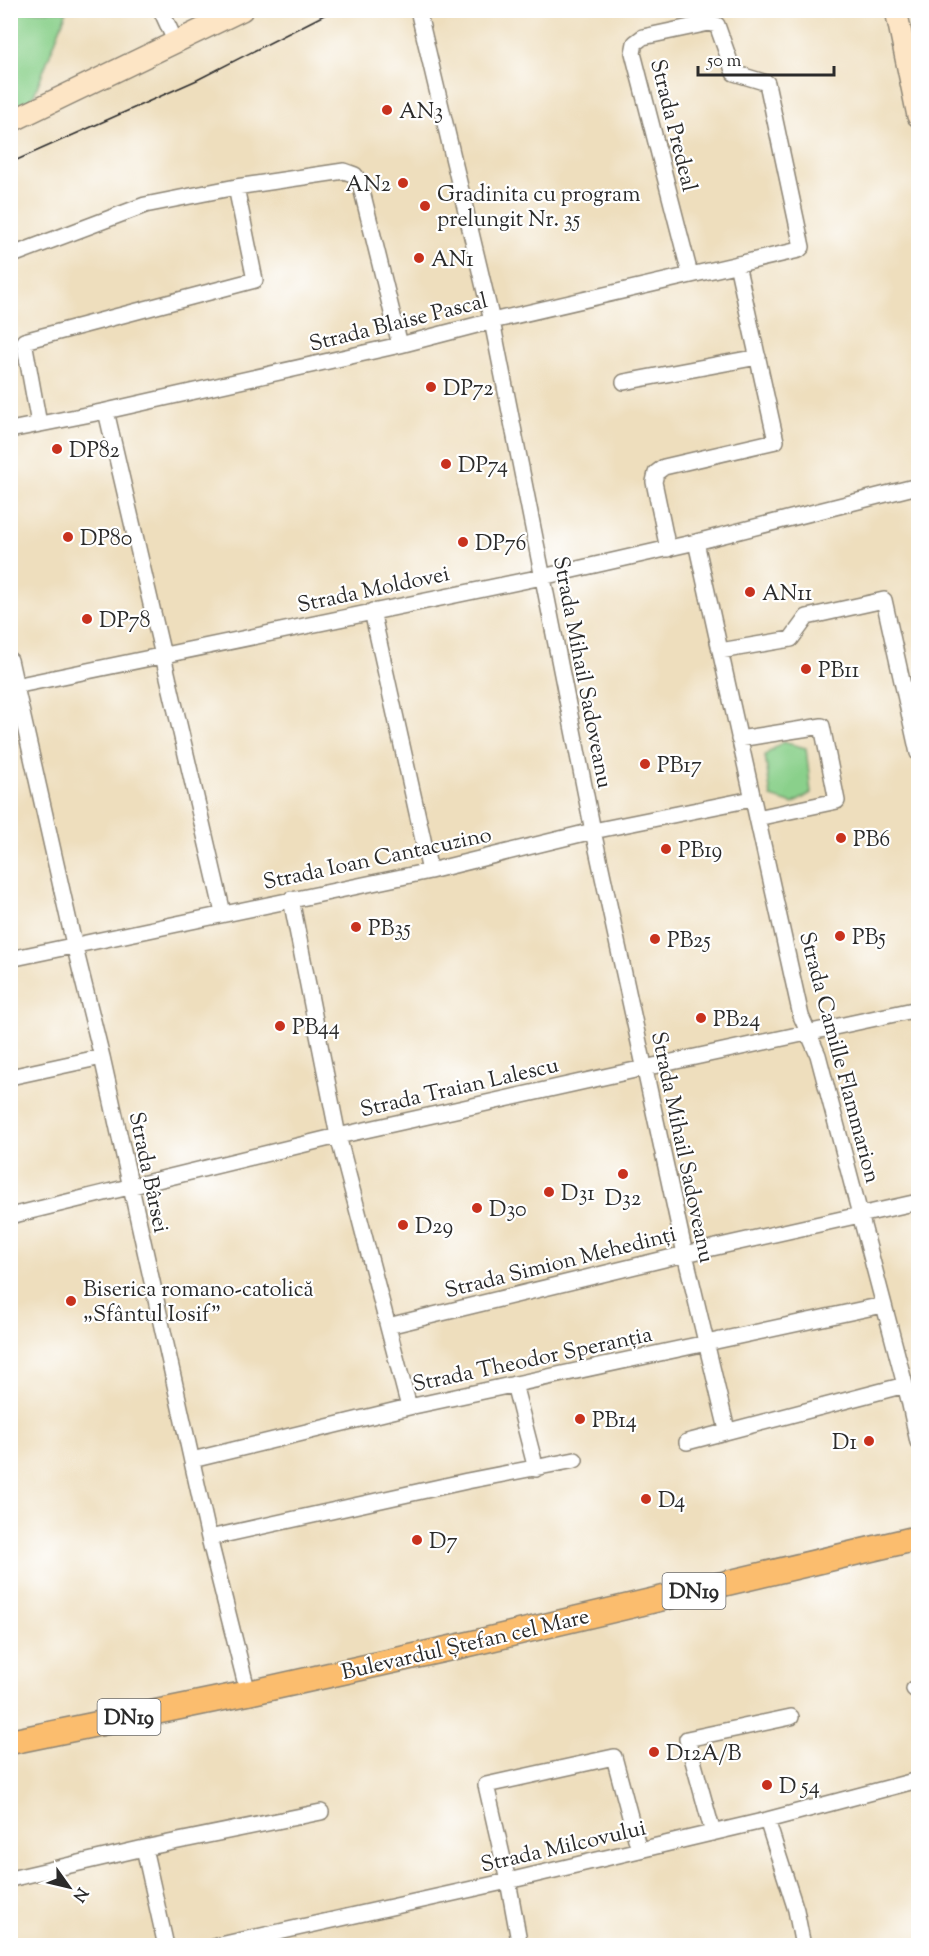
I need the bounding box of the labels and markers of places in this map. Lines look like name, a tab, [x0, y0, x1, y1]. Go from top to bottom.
place label: AN3	[399, 97, 443, 129]
marker: AN3	[380, 103, 394, 117]
place label: AN2	[346, 170, 391, 202]
marker: AN2	[396, 176, 410, 190]
place label: Gradinita cu program prelungit Nr. 35	[437, 180, 640, 237]
marker: Gradinita cu program prelungit Nr. 35	[418, 199, 432, 213]
place label: AN1	[431, 245, 474, 277]
marker: AN1	[412, 251, 426, 265]
place label: DP72	[443, 374, 494, 406]
marker: DP72	[424, 380, 438, 394]
place label: DP82	[69, 436, 120, 468]
marker: DP82	[50, 442, 64, 456]
place label: DP74	[458, 451, 508, 483]
marker: DP74	[439, 457, 453, 471]
place label: DP80	[80, 524, 132, 556]
place label: DP76	[475, 529, 526, 561]
marker: DP80	[61, 530, 75, 544]
marker: DP76	[456, 535, 470, 549]
place label: AN11	[762, 579, 813, 611]
marker: AN11	[743, 585, 757, 599]
place label: DP78	[99, 606, 151, 638]
marker: DP78	[80, 612, 94, 626]
place label: PB11	[818, 656, 860, 688]
marker: PB11	[799, 662, 813, 676]
place label: PB17	[657, 751, 702, 783]
marker: PB17	[638, 757, 652, 771]
place label: PB6	[853, 825, 890, 857]
marker: PB6	[834, 831, 848, 845]
place label: PB19	[678, 836, 722, 868]
marker: PB19	[659, 842, 673, 856]
place label: PB35	[368, 914, 411, 946]
marker: PB35	[349, 920, 363, 934]
place label: PB5	[852, 923, 886, 955]
place label: PB25	[667, 926, 711, 958]
marker: PB5	[833, 929, 847, 943]
marker: PB25	[648, 932, 662, 946]
place label: PB24	[713, 1005, 760, 1037]
marker: PB24	[694, 1011, 708, 1025]
place label: PB44	[292, 1013, 340, 1045]
marker: PB44	[273, 1019, 287, 1033]
marker: D32	[616, 1167, 630, 1181]
place label: D31	[561, 1179, 595, 1211]
place label: D32	[605, 1184, 641, 1216]
marker: D31	[542, 1185, 556, 1199]
place label: D30	[489, 1195, 527, 1227]
marker: D30	[470, 1201, 484, 1215]
place label: D29	[415, 1212, 453, 1244]
marker: D29	[396, 1218, 410, 1232]
place label: Biserica romano-catolică „Sfântul Iosif”	[83, 1275, 314, 1332]
marker: Biserica romano-catolică „Sfântul Iosif”	[64, 1294, 78, 1308]
place label: PB14	[592, 1406, 637, 1438]
marker: PB14	[573, 1412, 587, 1426]
place label: D1	[832, 1428, 858, 1460]
marker: D1	[862, 1434, 876, 1448]
place label: D4	[658, 1486, 685, 1518]
marker: D4	[639, 1492, 653, 1506]
place label: D7	[429, 1527, 457, 1559]
marker: D7	[410, 1533, 424, 1547]
place label: D12A/B	[666, 1739, 742, 1771]
marker: D12A/B	[647, 1745, 661, 1759]
place label: D 54	[779, 1772, 820, 1804]
marker: D 54	[760, 1778, 774, 1792]

